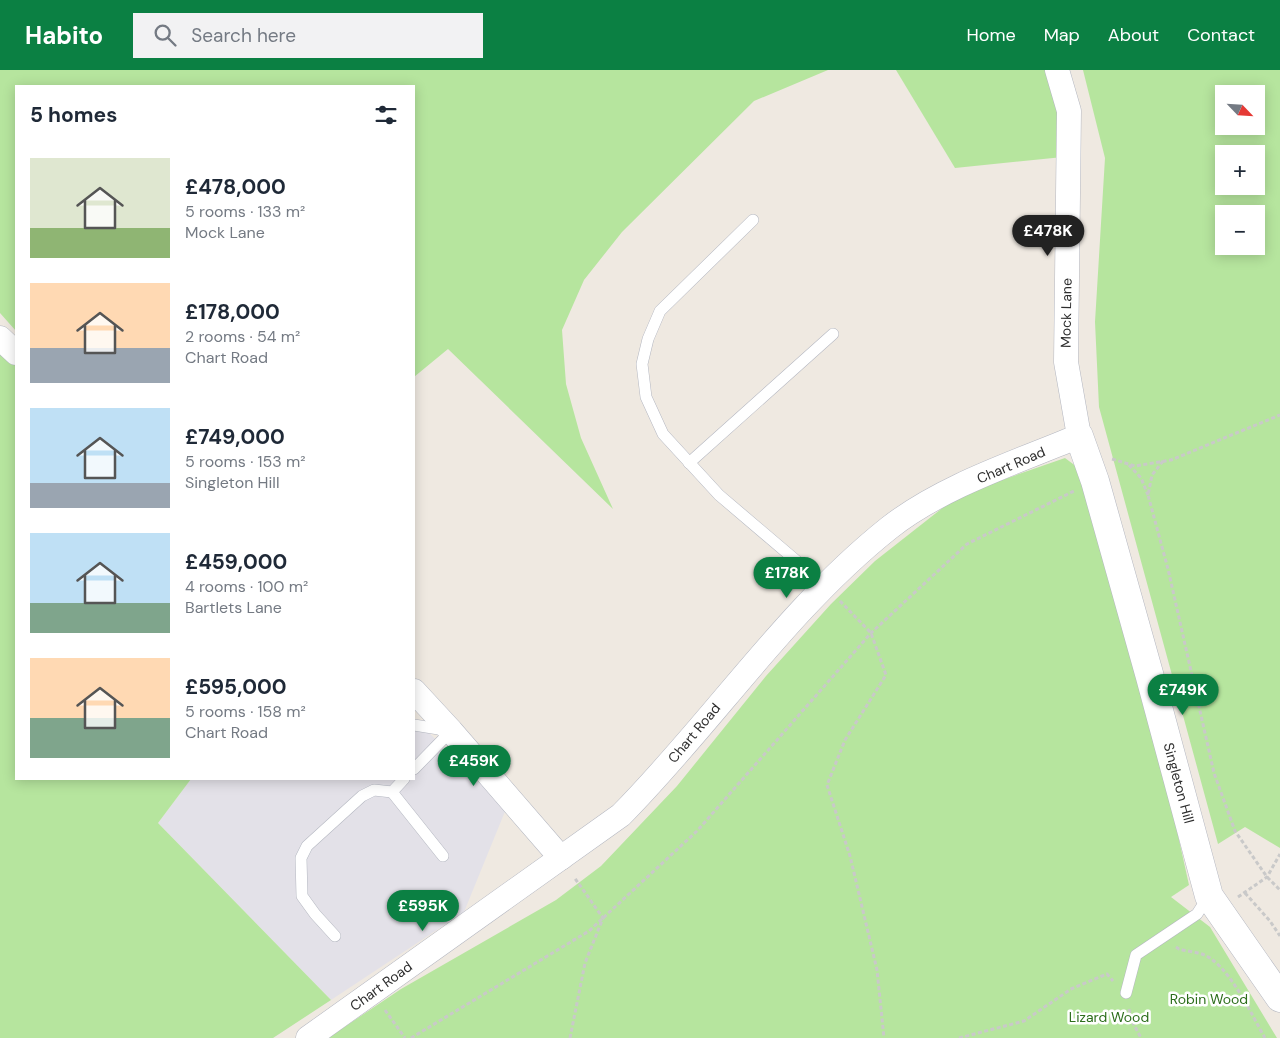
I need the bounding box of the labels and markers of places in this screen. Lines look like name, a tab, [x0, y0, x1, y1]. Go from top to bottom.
pin: £478K	[1013, 214, 1083, 257]
pin: £178K	[752, 556, 822, 599]
pin: £749K	[1148, 674, 1218, 716]
pin: £459K	[439, 744, 509, 787]
pin: £595K	[388, 890, 458, 932]

